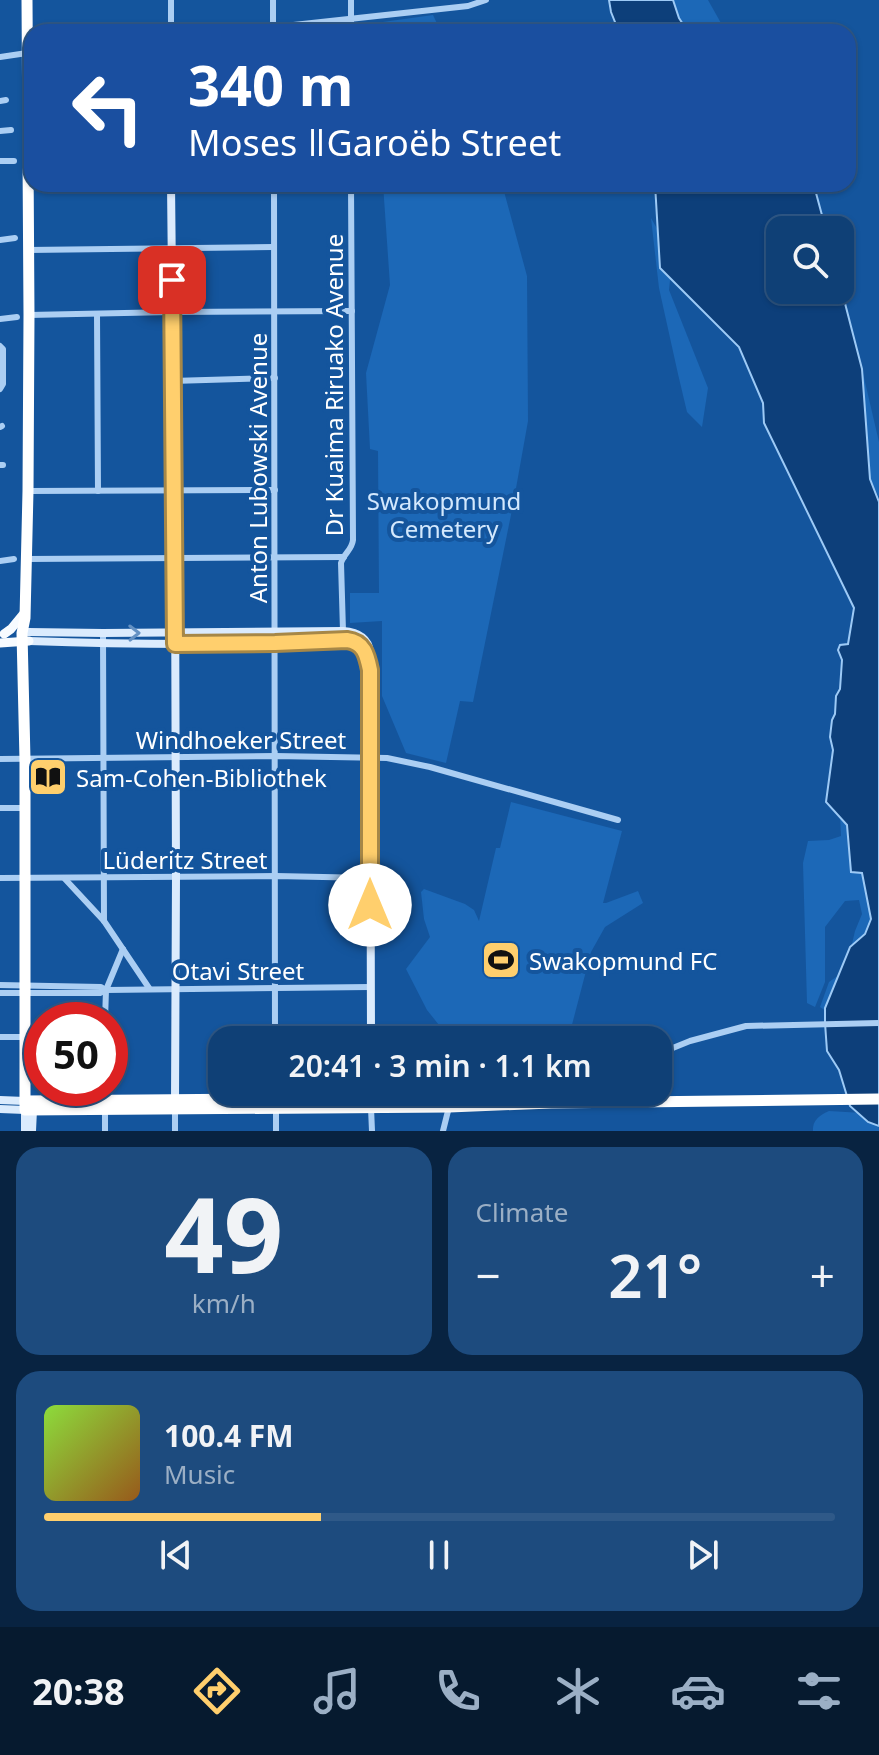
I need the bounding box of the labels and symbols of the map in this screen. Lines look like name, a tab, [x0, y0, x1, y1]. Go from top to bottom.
street label: Dr Kuaima Riruako Avenue	[317, 234, 350, 536]
pin	[138, 246, 206, 314]
street label: Anton Lubowski Avenue	[241, 333, 274, 603]
park label: Swakopmund Cemetery	[367, 484, 521, 545]
one-way arrow	[128, 624, 141, 642]
street label: Windhoeker Street	[136, 723, 347, 756]
library icon: Sam-Cohen-Bibliothek	[27, 756, 69, 798]
place label: Sam-Cohen-Bibliothek	[76, 761, 327, 794]
street label: Lüderitz Street	[103, 843, 268, 876]
position arrow	[328, 863, 412, 947]
sports icon: Swakopmund FC	[480, 939, 522, 981]
place label: Swakopmund FC	[529, 944, 717, 977]
street label: Otavi Street	[172, 954, 305, 987]
speed limit sign: 50	[24, 1002, 128, 1106]

